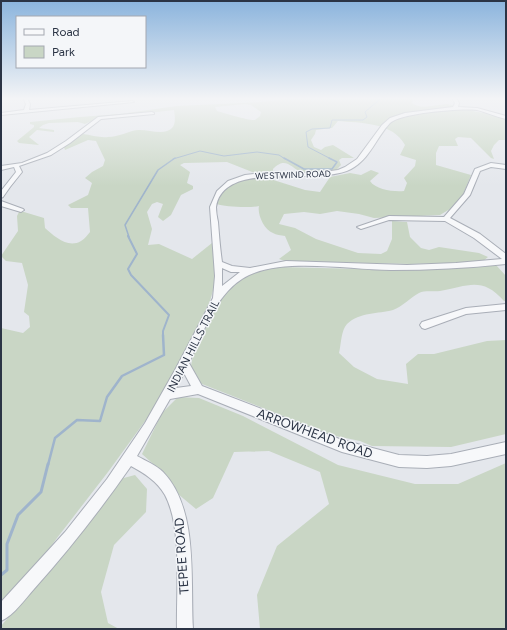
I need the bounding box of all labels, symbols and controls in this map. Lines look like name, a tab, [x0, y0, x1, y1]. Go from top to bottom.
legend	[16, 16, 146, 68]
text: Road	[52, 25, 80, 39]
text: Park	[52, 45, 75, 59]
street label: WESTWIND ROAD	[255, 168, 331, 181]
street label: INDIAN HILLS TRAIL	[165, 298, 223, 395]
street label: ARROWHEAD ROAD	[255, 406, 375, 461]
street label: TEPEE ROAD	[171, 517, 192, 595]

